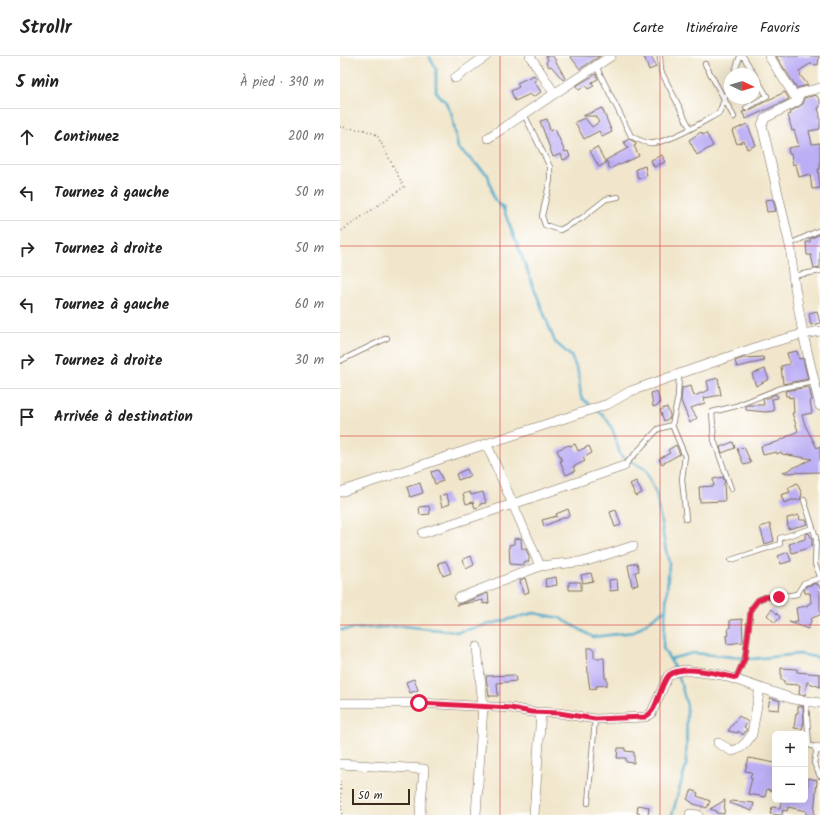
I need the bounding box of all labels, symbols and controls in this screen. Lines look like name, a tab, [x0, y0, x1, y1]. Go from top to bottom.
text: Strollr	[20, 13, 72, 43]
text: Carte	[632, 17, 664, 39]
text: Itinéraire	[686, 17, 738, 39]
text: Favoris	[760, 17, 800, 39]
north arrow	[724, 68, 760, 104]
text: 5 min	[16, 69, 59, 96]
text: À pied · 390 m	[240, 72, 324, 93]
text: Continuez	[54, 125, 119, 149]
icon: ahead	[16, 126, 38, 148]
text: 200 m	[288, 126, 324, 147]
text: Tournez à gauche	[54, 181, 169, 205]
icon: left	[16, 182, 38, 204]
text: 50 m	[295, 182, 324, 203]
text: Tournez à droite	[54, 237, 162, 261]
icon: right	[16, 238, 38, 260]
text: 50 m	[295, 238, 324, 259]
text: Tournez à gauche	[54, 293, 169, 317]
icon: left	[16, 294, 38, 316]
text: 60 m	[295, 294, 324, 315]
text: Tournez à droite	[54, 349, 162, 373]
icon: right	[16, 350, 38, 372]
text: 30 m	[295, 350, 324, 371]
text: Arrivée à destination	[54, 405, 193, 429]
icon: arrive	[16, 406, 38, 428]
route end	[770, 588, 788, 606]
route start	[410, 694, 428, 712]
map controls	[772, 731, 808, 803]
button: +	[772, 731, 808, 767]
button: −	[772, 767, 808, 803]
scale bar	[352, 787, 410, 806]
text: 50 m	[358, 787, 383, 805]

